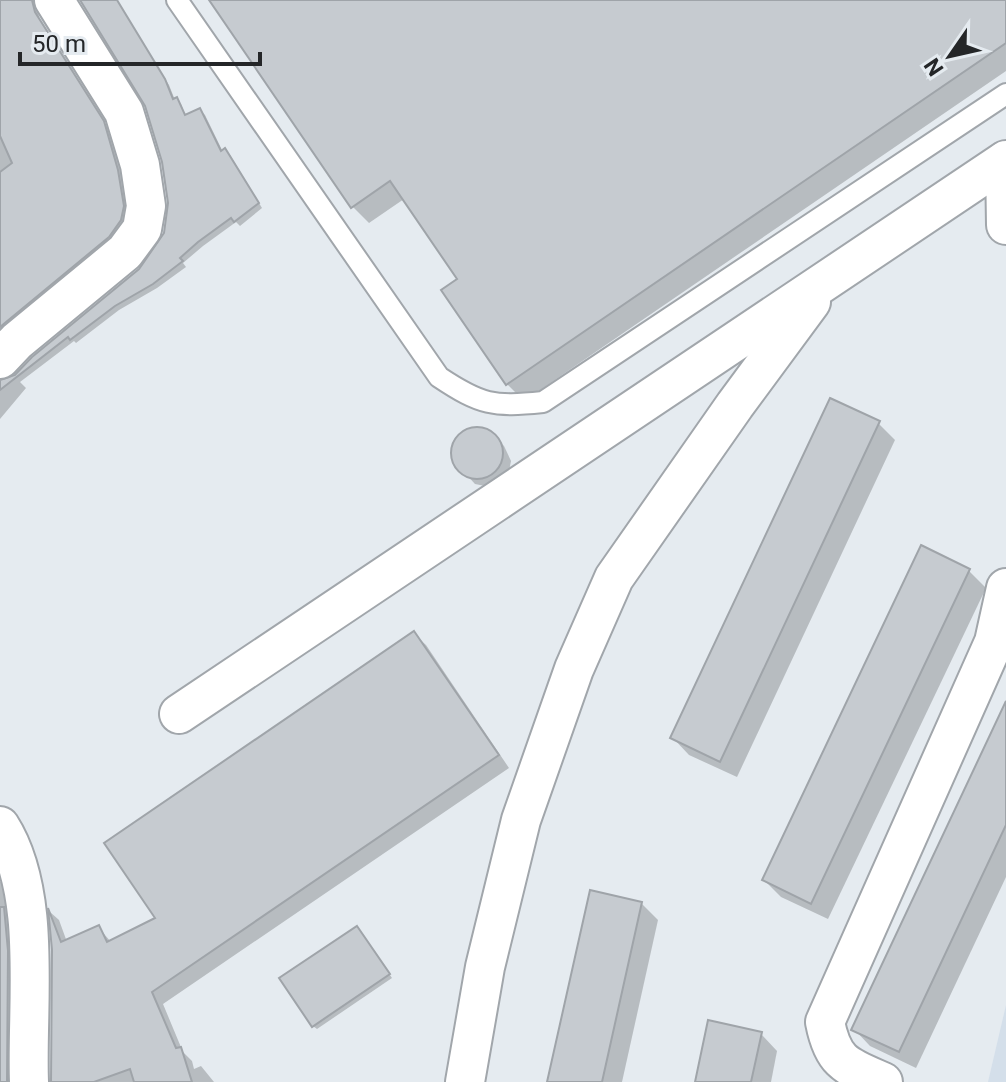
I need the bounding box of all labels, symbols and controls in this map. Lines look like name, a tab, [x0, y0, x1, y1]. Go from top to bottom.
scale bar	[20, 16, 260, 66]
north arrow	[910, 16, 990, 96]
text: 50 m	[32, 30, 86, 58]
text: N	[919, 53, 949, 80]

